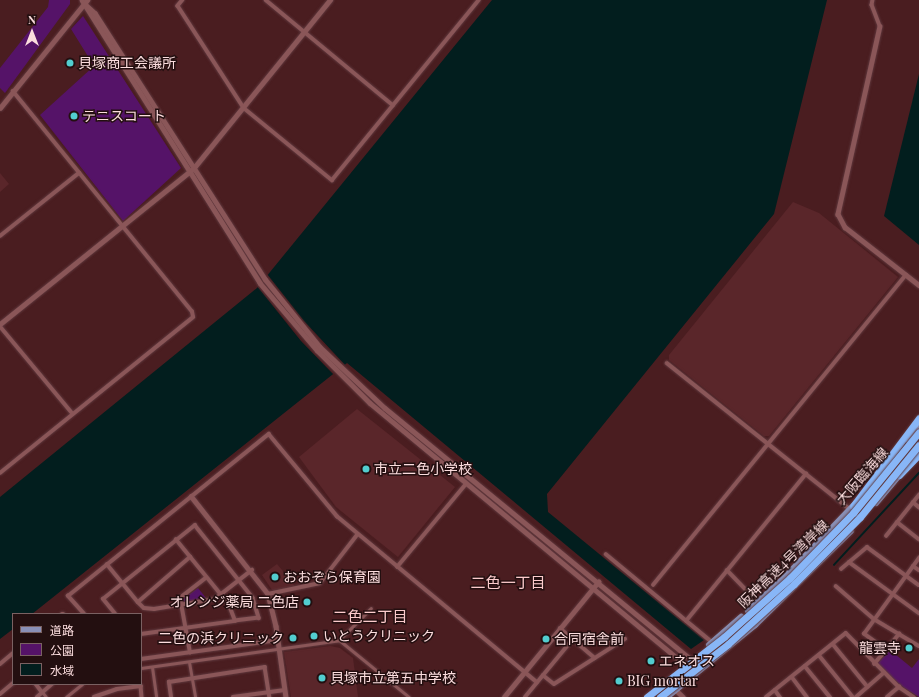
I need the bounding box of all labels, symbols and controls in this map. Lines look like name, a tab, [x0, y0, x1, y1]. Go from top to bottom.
north arrow	[12, 12, 52, 52]
text: N	[28, 12, 36, 27]
place label: 貝塚商工会議所	[78, 55, 176, 71]
marker: 貝塚商工会議所	[65, 58, 75, 68]
place label: テニスコート	[82, 108, 166, 124]
marker: テニスコート	[69, 111, 79, 121]
street label: 大阪臨海線	[833, 444, 891, 508]
place label: 市立二色小学校	[374, 461, 472, 477]
marker: 市立二色小学校	[361, 464, 371, 474]
street label: 阪神高速4号湾岸線	[734, 517, 832, 611]
place label: おおぞら保育園	[283, 569, 381, 585]
marker: おおぞら保育園	[270, 572, 280, 582]
district label: 二色一丁目	[471, 574, 545, 592]
place label: オレンジ薬局 二色店	[170, 594, 299, 610]
marker: オレンジ薬局 二色店	[302, 597, 312, 607]
district label: 二色二丁目	[333, 608, 407, 626]
legend	[12, 613, 142, 685]
text: 道路	[50, 622, 74, 638]
place label: いとうクリニック	[323, 628, 435, 644]
place label: 二色の浜クリニック	[158, 630, 284, 646]
marker: いとうクリニック	[308, 630, 320, 642]
place label: 合同宿舎前	[554, 631, 624, 647]
marker: 二色の浜クリニック	[287, 632, 299, 644]
marker: 合同宿舎前	[541, 634, 551, 644]
place label: 龍雲寺	[859, 640, 901, 656]
text: 公園	[50, 642, 74, 658]
marker: 龍雲寺	[904, 643, 914, 653]
place label: エネオス	[659, 653, 715, 669]
marker: エネオス	[646, 656, 656, 666]
text: 水域	[50, 662, 74, 678]
place label: 貝塚市立第五中学校	[330, 670, 456, 686]
marker: 貝塚市立第五中学校	[317, 673, 327, 683]
place label: BIG mortar	[627, 673, 698, 689]
marker: BIG mortar	[614, 676, 624, 686]

